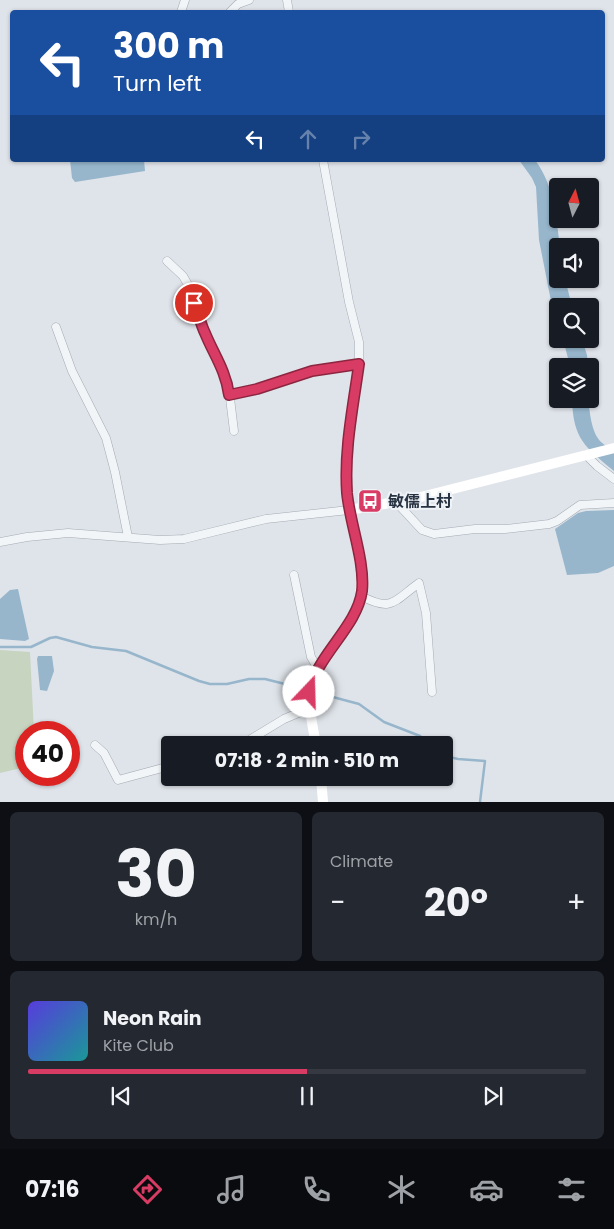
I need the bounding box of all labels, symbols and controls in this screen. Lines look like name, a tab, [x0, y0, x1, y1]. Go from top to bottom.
text: 300 m	[113, 21, 224, 70]
icon: left	[30, 30, 95, 95]
text: Turn left	[113, 68, 201, 99]
icon: left	[241, 125, 269, 153]
icon: ahead	[294, 125, 322, 153]
icon: right	[347, 125, 375, 153]
north arrow	[549, 178, 599, 228]
map controls	[549, 178, 599, 408]
button: sound	[549, 238, 599, 288]
pin	[173, 282, 215, 324]
icon: arrive	[180, 289, 208, 317]
button: search	[549, 298, 599, 348]
button: layers	[549, 358, 599, 408]
bus stop icon: 敏儒上村	[357, 488, 383, 514]
place label: 敏儒上村	[388, 490, 452, 513]
position arrow	[282, 665, 334, 717]
speed limit sign: 40	[15, 721, 80, 786]
text: 07:18 · 2 min · 510 m	[215, 747, 399, 774]
text: 30	[115, 829, 197, 920]
text: Climate	[330, 850, 393, 873]
text: 20°	[424, 876, 488, 929]
text: −	[330, 883, 345, 922]
text: +	[567, 883, 586, 922]
text: km/h	[135, 908, 177, 931]
text: Neon Rain	[103, 1005, 202, 1032]
text: Kite Club	[103, 1034, 174, 1057]
icon: previous	[107, 1082, 135, 1110]
icon: pause	[293, 1082, 321, 1110]
icon: next	[479, 1082, 507, 1110]
icon: directions	[130, 1172, 165, 1207]
icon: music	[214, 1172, 249, 1207]
icon: phone	[299, 1172, 334, 1207]
icon: climate	[384, 1172, 419, 1207]
icon: car	[469, 1172, 504, 1207]
icon: filters	[554, 1172, 589, 1207]
text: 07:16	[25, 1174, 80, 1205]

